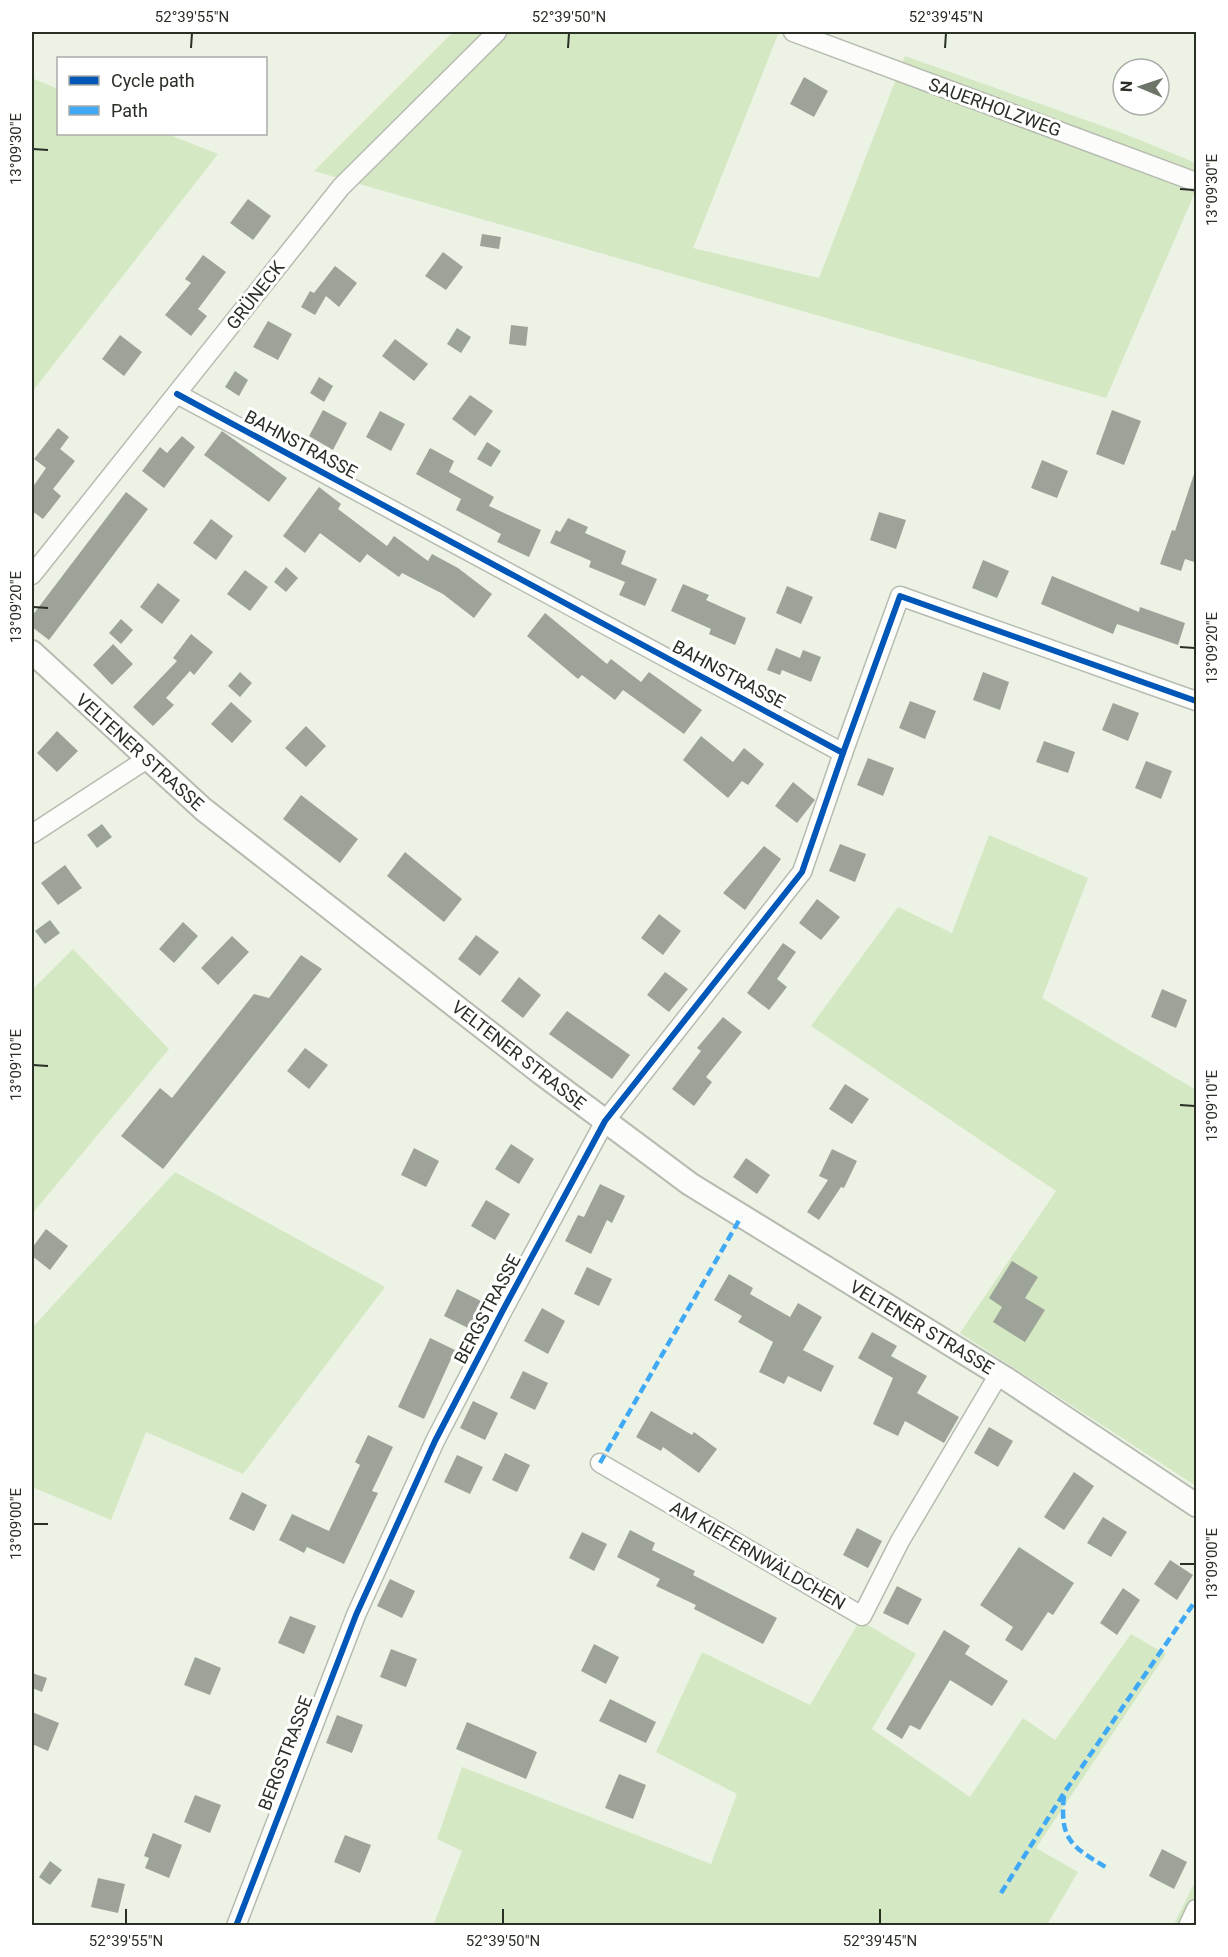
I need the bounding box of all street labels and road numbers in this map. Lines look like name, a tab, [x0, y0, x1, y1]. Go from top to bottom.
street label: SAUERHOLZWEG	[926, 73, 1064, 141]
street label: GRÜNECK	[222, 256, 289, 333]
street label: BAHNSTRASSE	[241, 406, 361, 482]
street label: BAHNSTRASSE	[669, 636, 789, 712]
street label: VELTENER STRASSE	[72, 689, 208, 815]
street label: VELTENER STRASSE	[448, 996, 590, 1114]
street label: BERGSTRASSE	[449, 1251, 525, 1367]
street label: VELTENER STRASSE	[846, 1276, 998, 1378]
street label: AM KIEFERNWÄLDCHEN	[667, 1496, 849, 1614]
street label: BERGSTRASSE	[254, 1693, 316, 1813]

